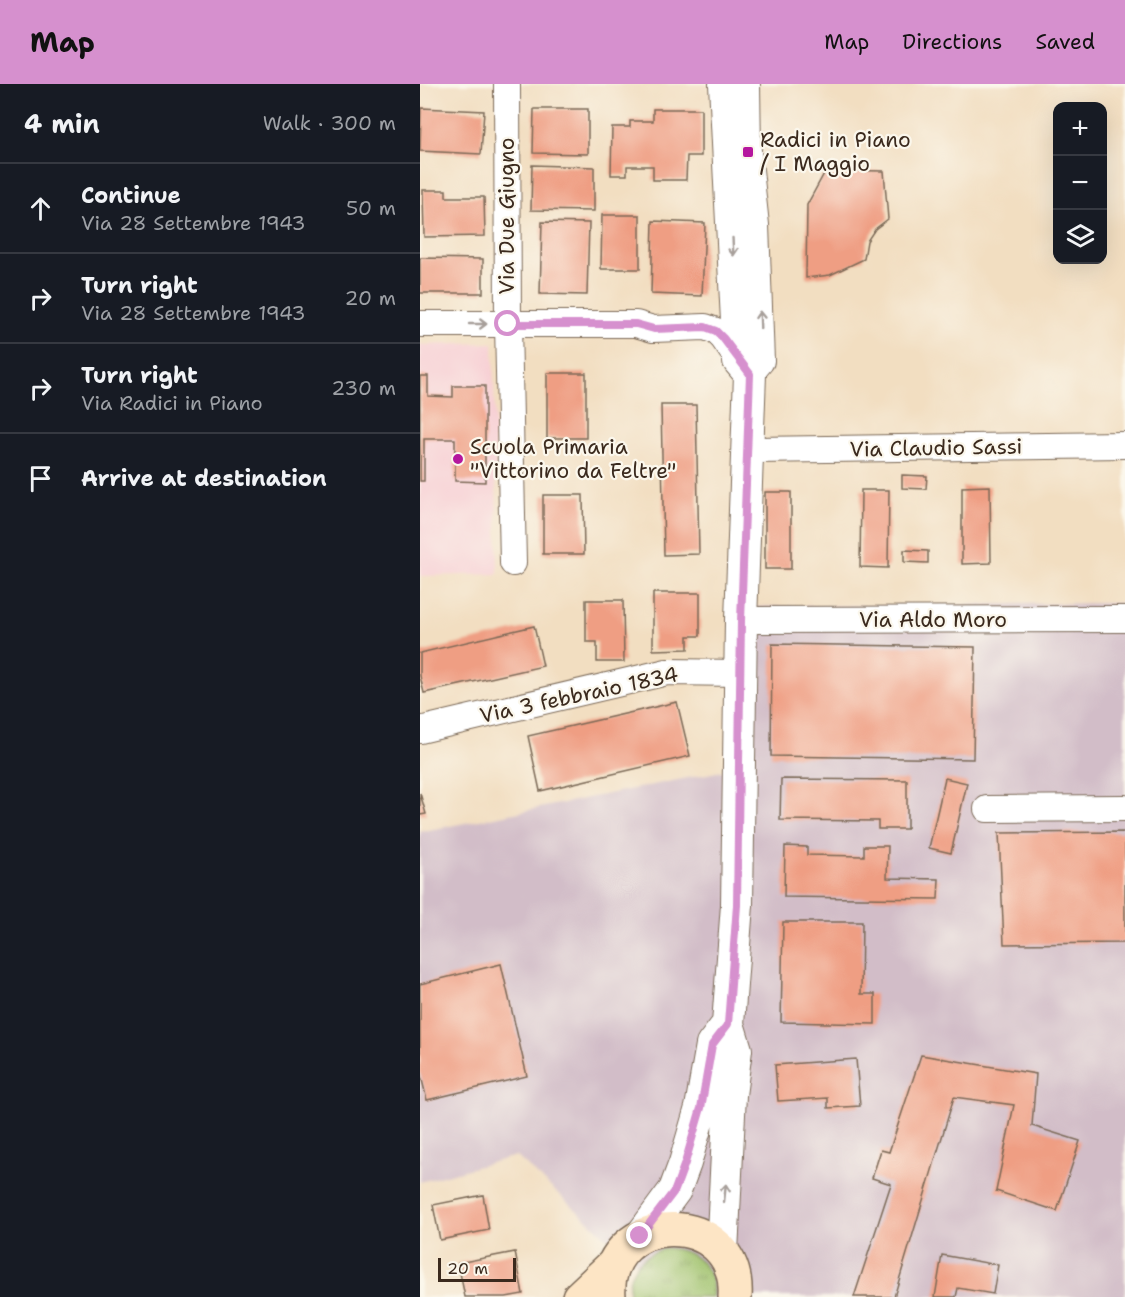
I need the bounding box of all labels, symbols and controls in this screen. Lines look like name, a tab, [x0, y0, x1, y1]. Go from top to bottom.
text: Map	[30, 23, 95, 61]
text: Map	[824, 28, 869, 56]
text: Directions	[902, 28, 1002, 56]
text: Saved	[1035, 28, 1095, 56]
map controls	[1053, 102, 1107, 264]
button: +	[1053, 102, 1107, 156]
text: 4 min	[24, 106, 100, 141]
text: Walk · 300 m	[263, 110, 396, 136]
place label: Radici in Piano / I Maggio	[760, 126, 911, 178]
street label: Via Due Giugno	[493, 138, 521, 294]
marker: Radici in Piano / I Maggio	[741, 145, 755, 159]
button: −	[1053, 156, 1107, 210]
text: Continue	[81, 181, 181, 210]
icon: ahead	[24, 192, 57, 225]
text: 50 m	[346, 195, 396, 221]
text: Via 28 Settembre 1943	[81, 210, 306, 236]
button: layers	[1053, 210, 1107, 264]
one-way arrow	[728, 237, 739, 257]
text: Turn right	[81, 271, 198, 300]
icon: right	[24, 282, 57, 315]
text: 20 m	[345, 285, 396, 311]
text: Via 28 Settembre 1943	[81, 300, 306, 326]
route start	[494, 310, 520, 336]
one-way arrow	[754, 311, 765, 331]
one-way arrow	[468, 318, 488, 330]
text: Turn right	[81, 361, 198, 390]
icon: right	[24, 372, 57, 405]
text: 230 m	[331, 375, 396, 401]
text: Via Radici in Piano	[81, 390, 263, 416]
street label: Via Claudio Sassi	[849, 432, 1023, 464]
place label: Scuola Primaria "Vittorino da Feltre"	[470, 433, 676, 485]
marker: Scuola Primaria "Vittorino da Feltre"	[451, 452, 465, 466]
icon: arrive	[24, 462, 57, 495]
text: Arrive at destination	[81, 464, 327, 493]
street label: Via Aldo Moro	[859, 606, 1007, 634]
street label: Via 3 febbraio 1834	[477, 660, 681, 730]
one-way arrow	[720, 1184, 731, 1204]
route end	[626, 1222, 652, 1248]
scale bar	[438, 1255, 516, 1282]
text: 20 m	[447, 1258, 488, 1279]

